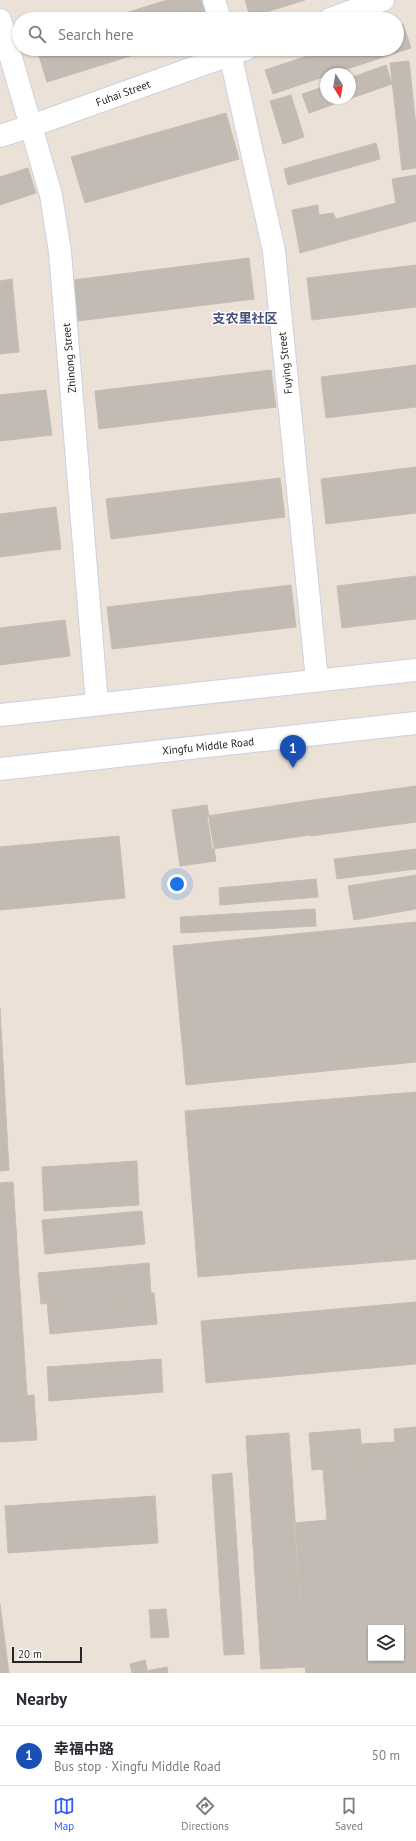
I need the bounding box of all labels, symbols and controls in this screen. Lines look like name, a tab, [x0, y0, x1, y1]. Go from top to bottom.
search box	[12, 12, 404, 56]
icon: search	[26, 23, 48, 45]
text: Search here	[58, 25, 134, 44]
north arrow	[320, 68, 356, 104]
street label: Fuhai Street	[94, 77, 152, 109]
district label: 支农里社区	[212, 310, 278, 327]
street label: Zhinong Street	[59, 322, 79, 393]
street label: Fuying Street	[275, 331, 295, 395]
street label: Xingfu Middle Road	[161, 734, 255, 758]
pin: 1	[280, 735, 306, 768]
your location	[167, 874, 187, 894]
map controls	[368, 1625, 404, 1661]
button: layers	[368, 1625, 404, 1661]
scale bar	[12, 1645, 82, 1664]
text: 20 m	[18, 1647, 42, 1661]
text: Nearby	[16, 1688, 67, 1710]
text: 幸福中路	[54, 1739, 114, 1758]
text: 1	[25, 1747, 33, 1764]
text: 50 m	[372, 1747, 400, 1764]
text: Bus stop · Xingfu Middle Road	[54, 1758, 221, 1775]
tab: Map	[53, 1795, 75, 1833]
tab: Directions	[181, 1795, 229, 1833]
tab: Saved	[335, 1795, 363, 1833]

